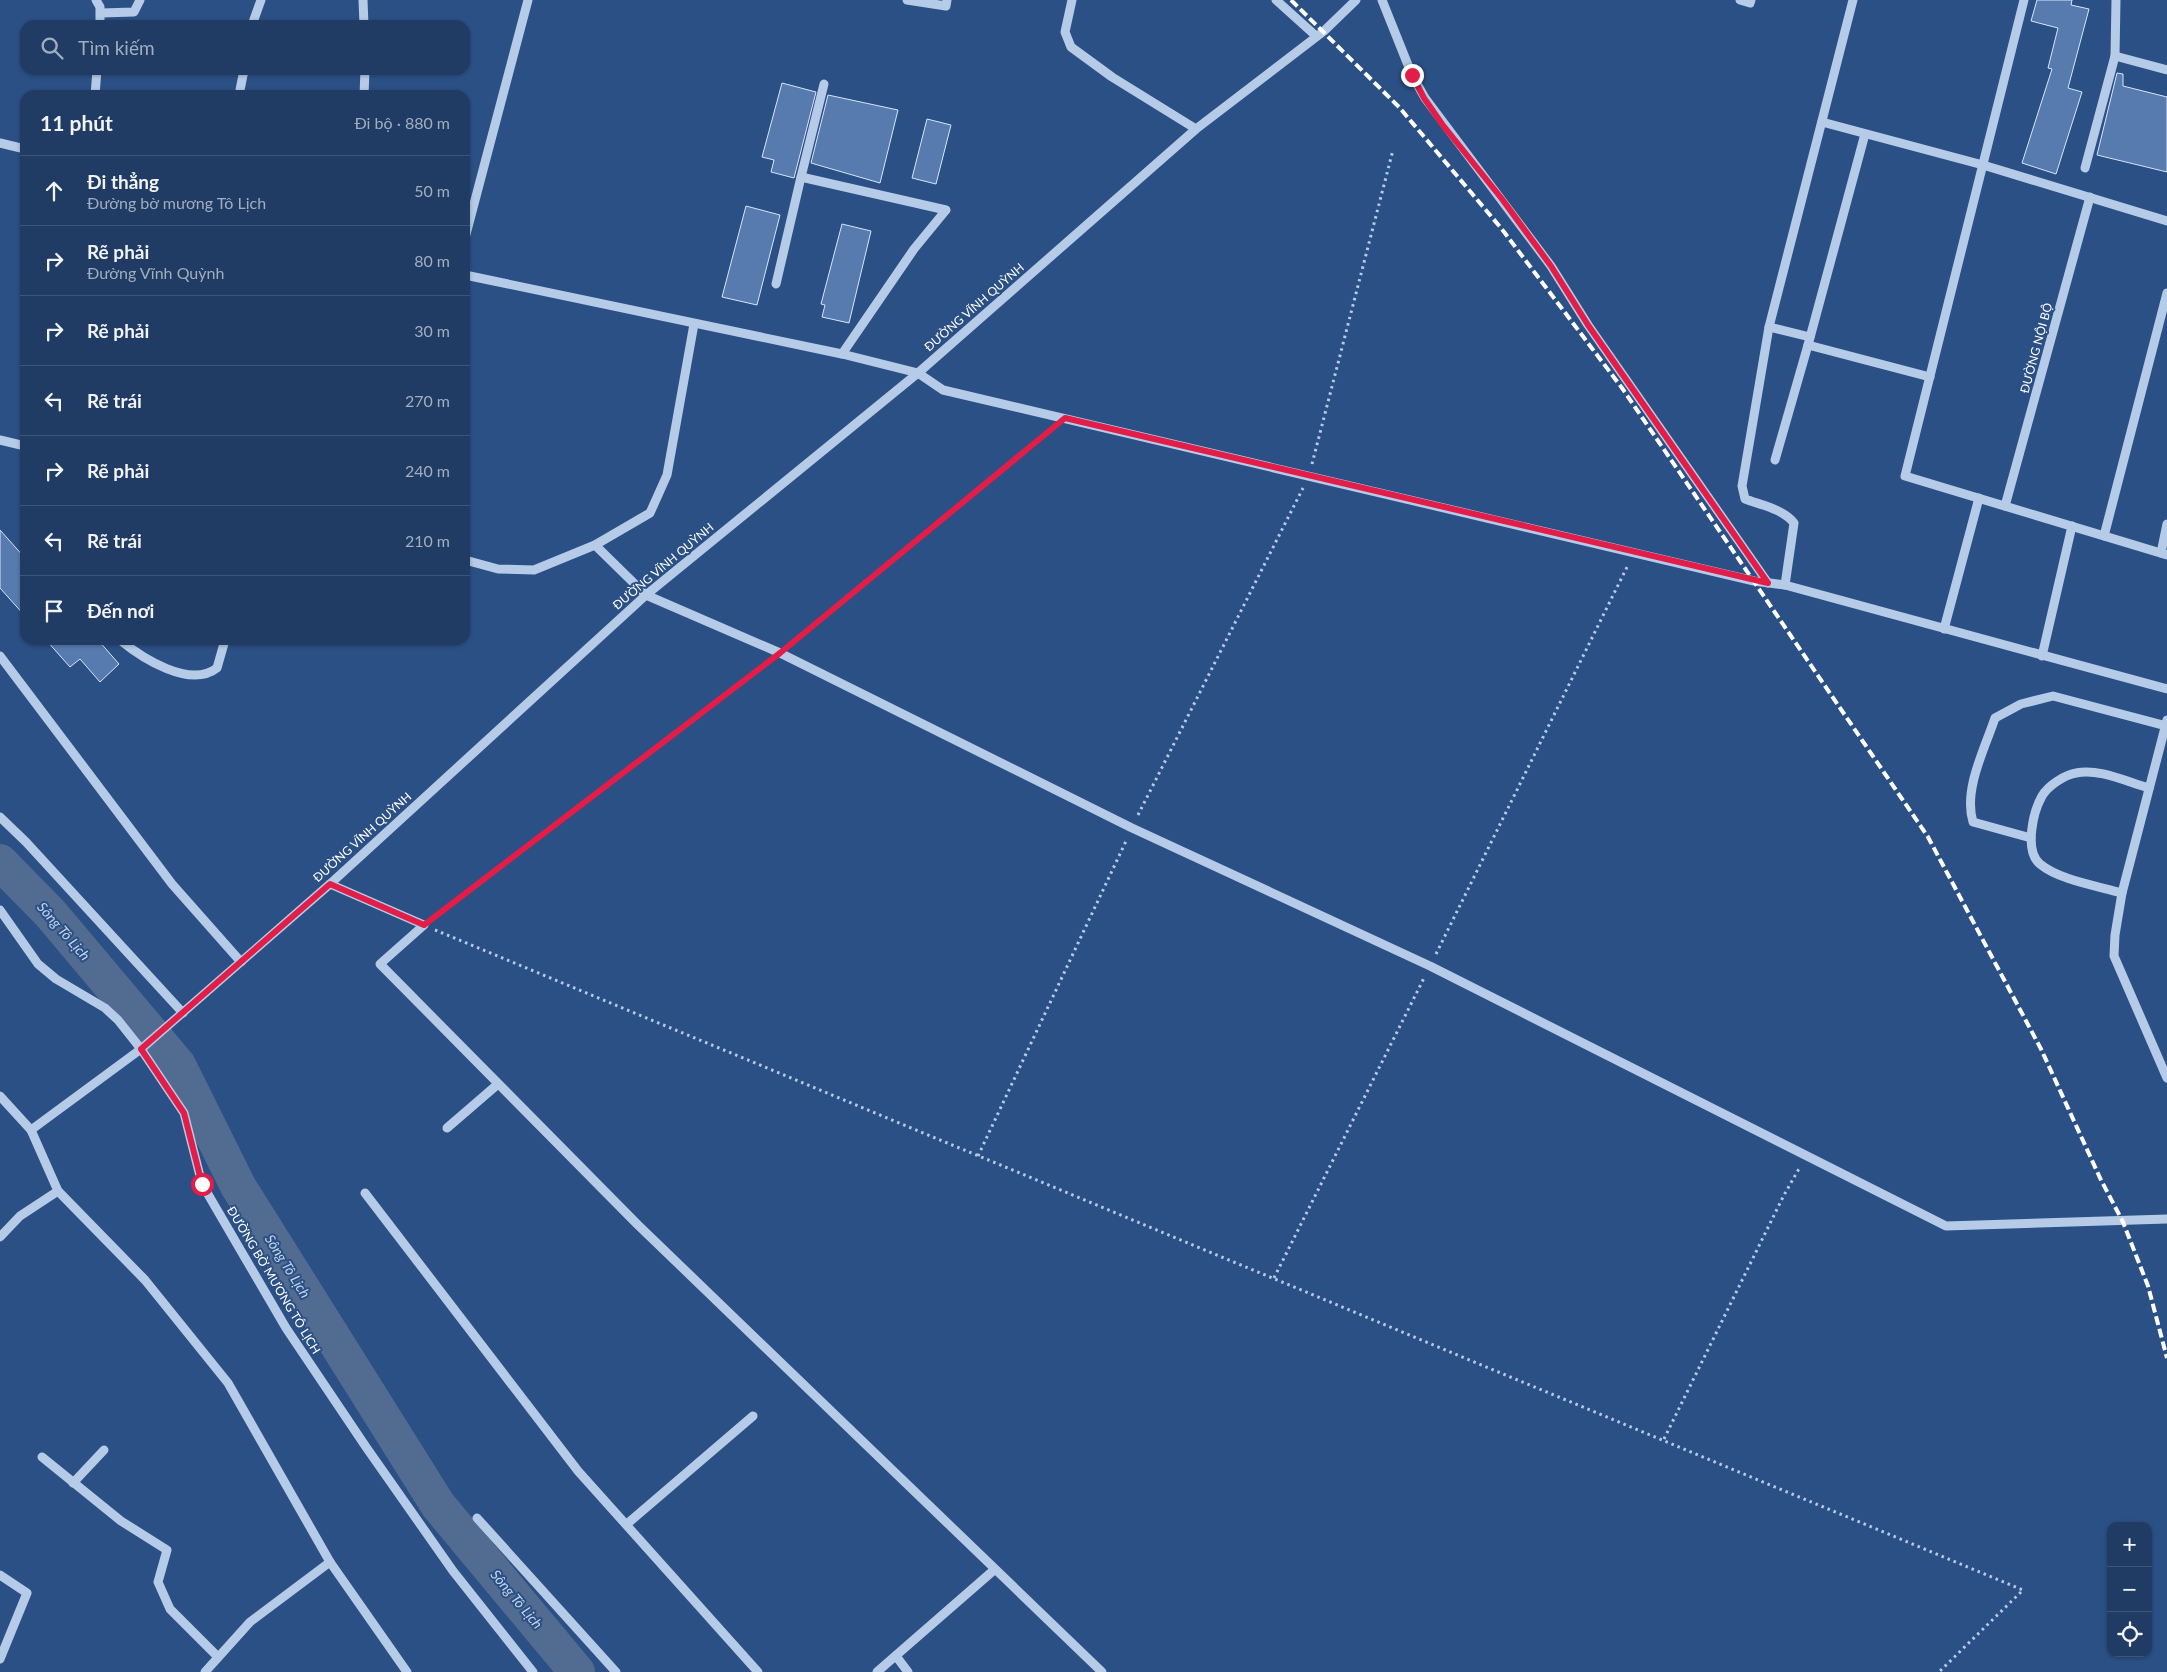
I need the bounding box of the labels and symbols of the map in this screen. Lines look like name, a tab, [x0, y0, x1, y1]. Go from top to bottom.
route end	[1401, 64, 1424, 87]
street label: ĐƯỜNG VĨNH QUỲNH	[921, 260, 1027, 354]
street label: ĐƯỜNG NỘI BỘ	[2017, 301, 2055, 395]
street label: ĐƯỜNG VĨNH QUỲNH	[610, 519, 716, 613]
street label: ĐƯỜNG VĨNH QUỲNH	[310, 789, 414, 885]
water label: Sông Tô Lịch	[34, 898, 94, 964]
route start	[191, 1173, 214, 1196]
street label: ĐƯỜNG BỜ MƯƠNG TÔ LỊCH	[224, 1204, 324, 1356]
water label: Sông Tô Lịch	[262, 1231, 314, 1301]
water label: Sông Tô Lịch	[487, 1566, 547, 1632]

